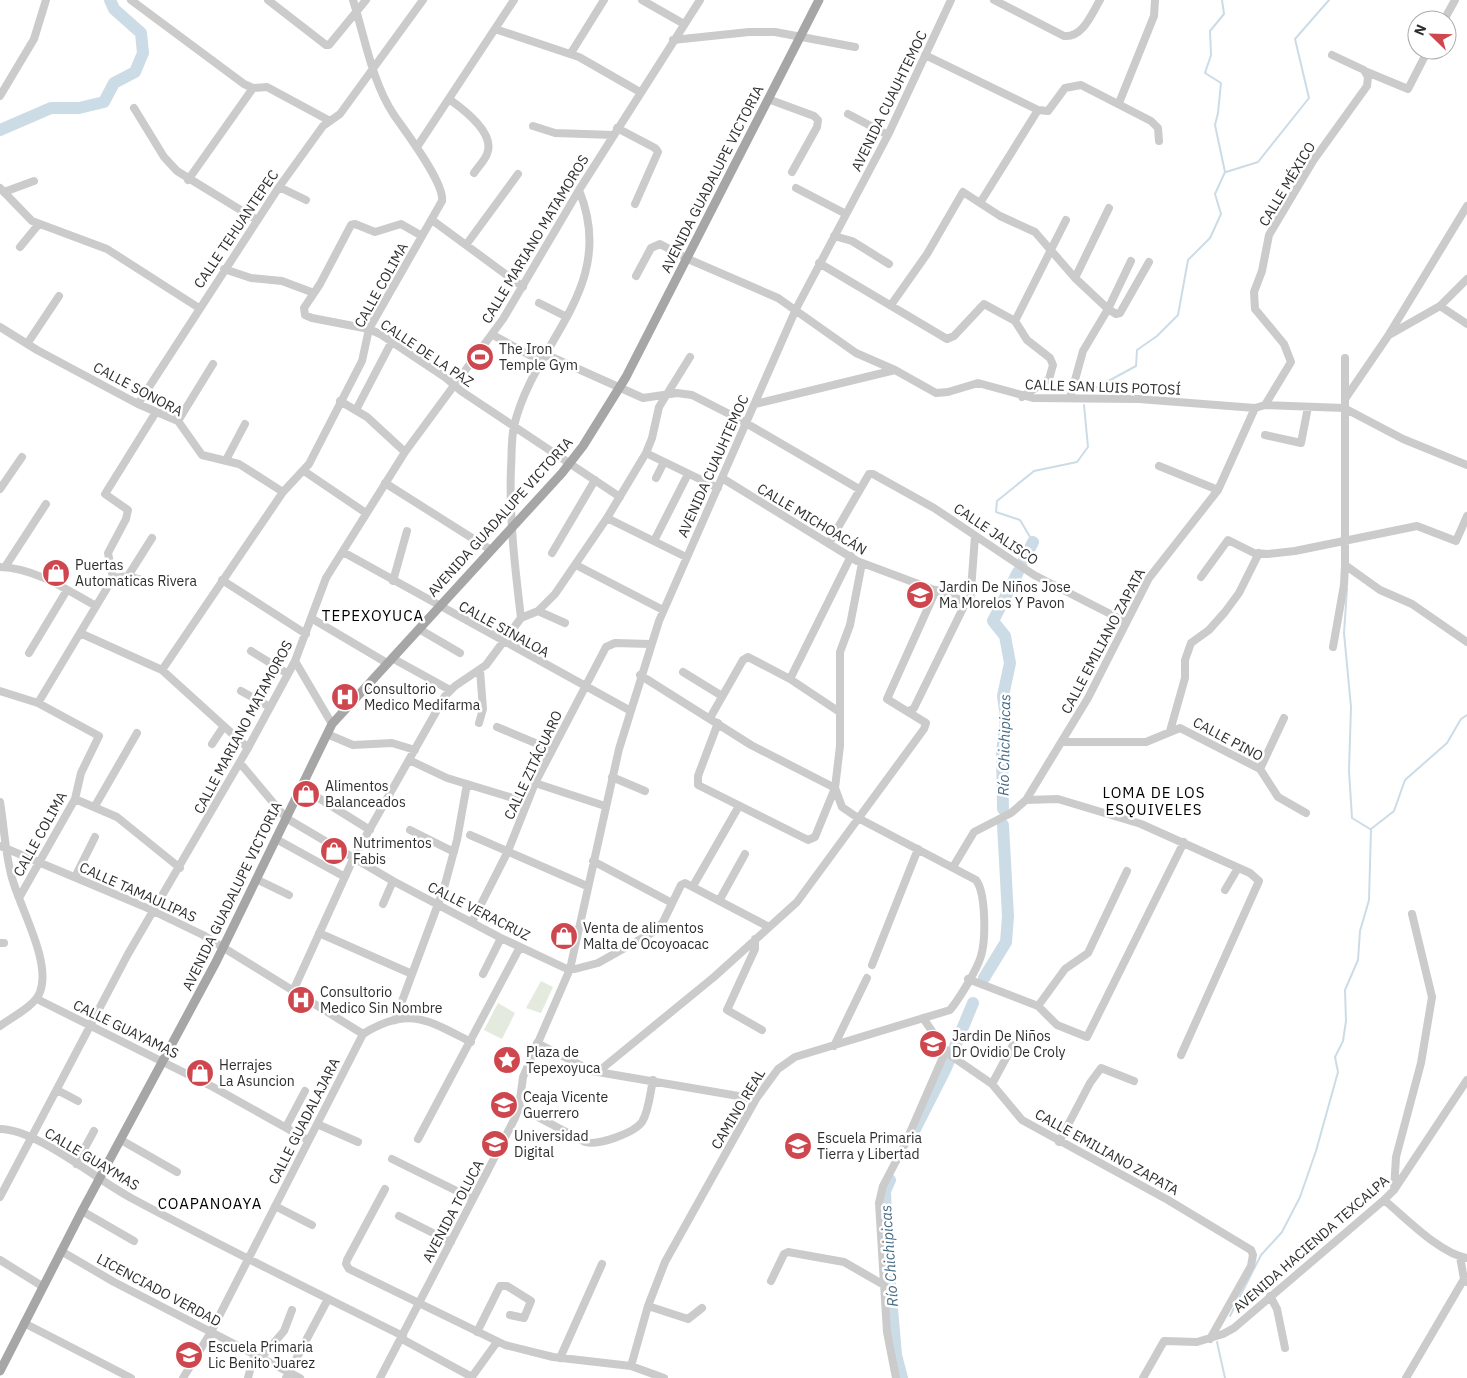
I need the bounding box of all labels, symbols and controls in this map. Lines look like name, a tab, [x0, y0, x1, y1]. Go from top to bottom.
north arrow	[1407, 10, 1457, 60]
text: N	[1410, 22, 1430, 38]
street label: AVENIDA CUAUHTEMOC	[847, 27, 931, 174]
street label: AVENIDA GUADALUPE VICTORIA	[657, 82, 767, 276]
street label: CALLE MÉXICO	[1254, 138, 1319, 229]
street label: CALLE MARIANO MATAMOROS	[477, 151, 593, 327]
street label: CALLE TEHUANTEPEC	[190, 166, 282, 292]
street label: CALLE COLIMA	[350, 239, 412, 331]
street label: CALLE DE LA PAZ	[377, 315, 477, 391]
place label: The Iron Temple Gym	[499, 340, 578, 374]
sports icon: The Iron Temple Gym	[465, 342, 495, 372]
street label: CALLE SONORA	[90, 358, 186, 420]
street label: CALLE SAN LUIS POTOSÍ	[1025, 374, 1181, 399]
street label: AVENIDA CUAUHTEMOC	[673, 392, 753, 540]
street label: AVENIDA GUADALUPE VICTORIA	[424, 434, 576, 600]
street label: CALLE MICHOACÁN	[754, 478, 871, 559]
street label: CALLE JALISCO	[950, 499, 1042, 569]
place label: Puertas Automaticas Rivera	[75, 556, 197, 590]
shop icon: Puertas Automaticas Rivera	[41, 558, 71, 588]
street label: CALLE EMILIANO ZAPATA	[1057, 565, 1149, 717]
place label: Jardin De Niños Jose Ma Morelos Y Pavon	[939, 578, 1071, 612]
school or university icon: Jardin De Niños Jose Ma Morelos Y Pavon	[905, 580, 935, 610]
street label: CALLE SINALOA	[455, 597, 553, 661]
district label: TEPEXOYUCA	[322, 606, 424, 625]
street label: CALLE MARIANO MATAMOROS	[190, 637, 296, 817]
place label: Consultorio Medico Medifarma	[364, 680, 481, 714]
hospital icon: Consultorio Medico Medifarma	[330, 682, 360, 712]
water label: Río Chichipicas	[994, 694, 1014, 796]
street label: CALLE ZITÁCUARO	[499, 707, 566, 822]
street label: CALLE PINO	[1190, 713, 1266, 765]
place label: Alimentos Balanceados	[325, 777, 406, 811]
shop icon: Alimentos Balanceados	[291, 779, 321, 809]
district label: LOMA DE LOS ESQUIVELES	[1103, 783, 1205, 819]
street label: CALLE COLIMA	[9, 788, 71, 880]
street label: AVENIDA GUADALUPE VICTORIA	[178, 798, 286, 994]
place label: Nutrimentos Fabis	[353, 834, 432, 868]
shop icon: Nutrimentos Fabis	[319, 836, 349, 866]
street label: CALLE TAMAULIPAS	[77, 858, 199, 926]
street label: CALLE VERACRUZ	[425, 877, 533, 945]
place label: Venta de alimentos Malta de Ocoyoacac	[583, 919, 709, 953]
shop icon: Venta de alimentos Malta de Ocoyoacac	[549, 921, 579, 951]
place label: Consultorio Medico Sin Nombre	[320, 983, 443, 1017]
hospital icon: Consultorio Medico Sin Nombre	[286, 985, 316, 1015]
street label: CALLE GUAYAMAS	[70, 996, 182, 1062]
place label: Jardin De Niños Dr Ovidio De Croly	[952, 1027, 1066, 1061]
school or university icon: Jardin De Niños Dr Ovidio De Croly	[918, 1029, 948, 1059]
place label: Plaza de Tepexoyuca	[526, 1043, 601, 1077]
place icon: Plaza de Tepexoyuca	[492, 1045, 522, 1075]
street label: CALLE GUADALAJARA	[264, 1055, 344, 1187]
place label: Herrajes La Asuncion	[219, 1056, 295, 1090]
shop icon: Herrajes La Asuncion	[185, 1058, 215, 1088]
street label: CAMINO REAL	[707, 1065, 769, 1153]
place label: Ceaja Vicente Guerrero	[523, 1088, 609, 1122]
school or university icon: Ceaja Vicente Guerrero	[489, 1090, 519, 1120]
street label: CALLE EMILIANO ZAPATA	[1032, 1105, 1182, 1199]
street label: CALLE GUAYMAS	[41, 1124, 143, 1194]
place label: Universidad Digital	[514, 1127, 589, 1161]
school or university icon: Universidad Digital	[480, 1129, 510, 1159]
place label: Escuela Primaria Tierra y Libertad	[817, 1129, 923, 1163]
school or university icon: Escuela Primaria Tierra y Libertad	[783, 1131, 813, 1161]
street label: AVENIDA TOLUCA	[418, 1157, 488, 1265]
street label: AVENIDA HACIENDA TEXCALPA	[1229, 1171, 1393, 1317]
district label: COAPANOAYA	[158, 1194, 262, 1213]
water label: Río Chichipicas	[876, 1205, 902, 1307]
street label: LICENCIADO VERDAD	[94, 1250, 224, 1330]
place label: Escuela Primaria Lic Benito Juarez	[208, 1338, 315, 1372]
school or university icon: Escuela Primaria Lic Benito Juarez	[174, 1340, 204, 1370]

